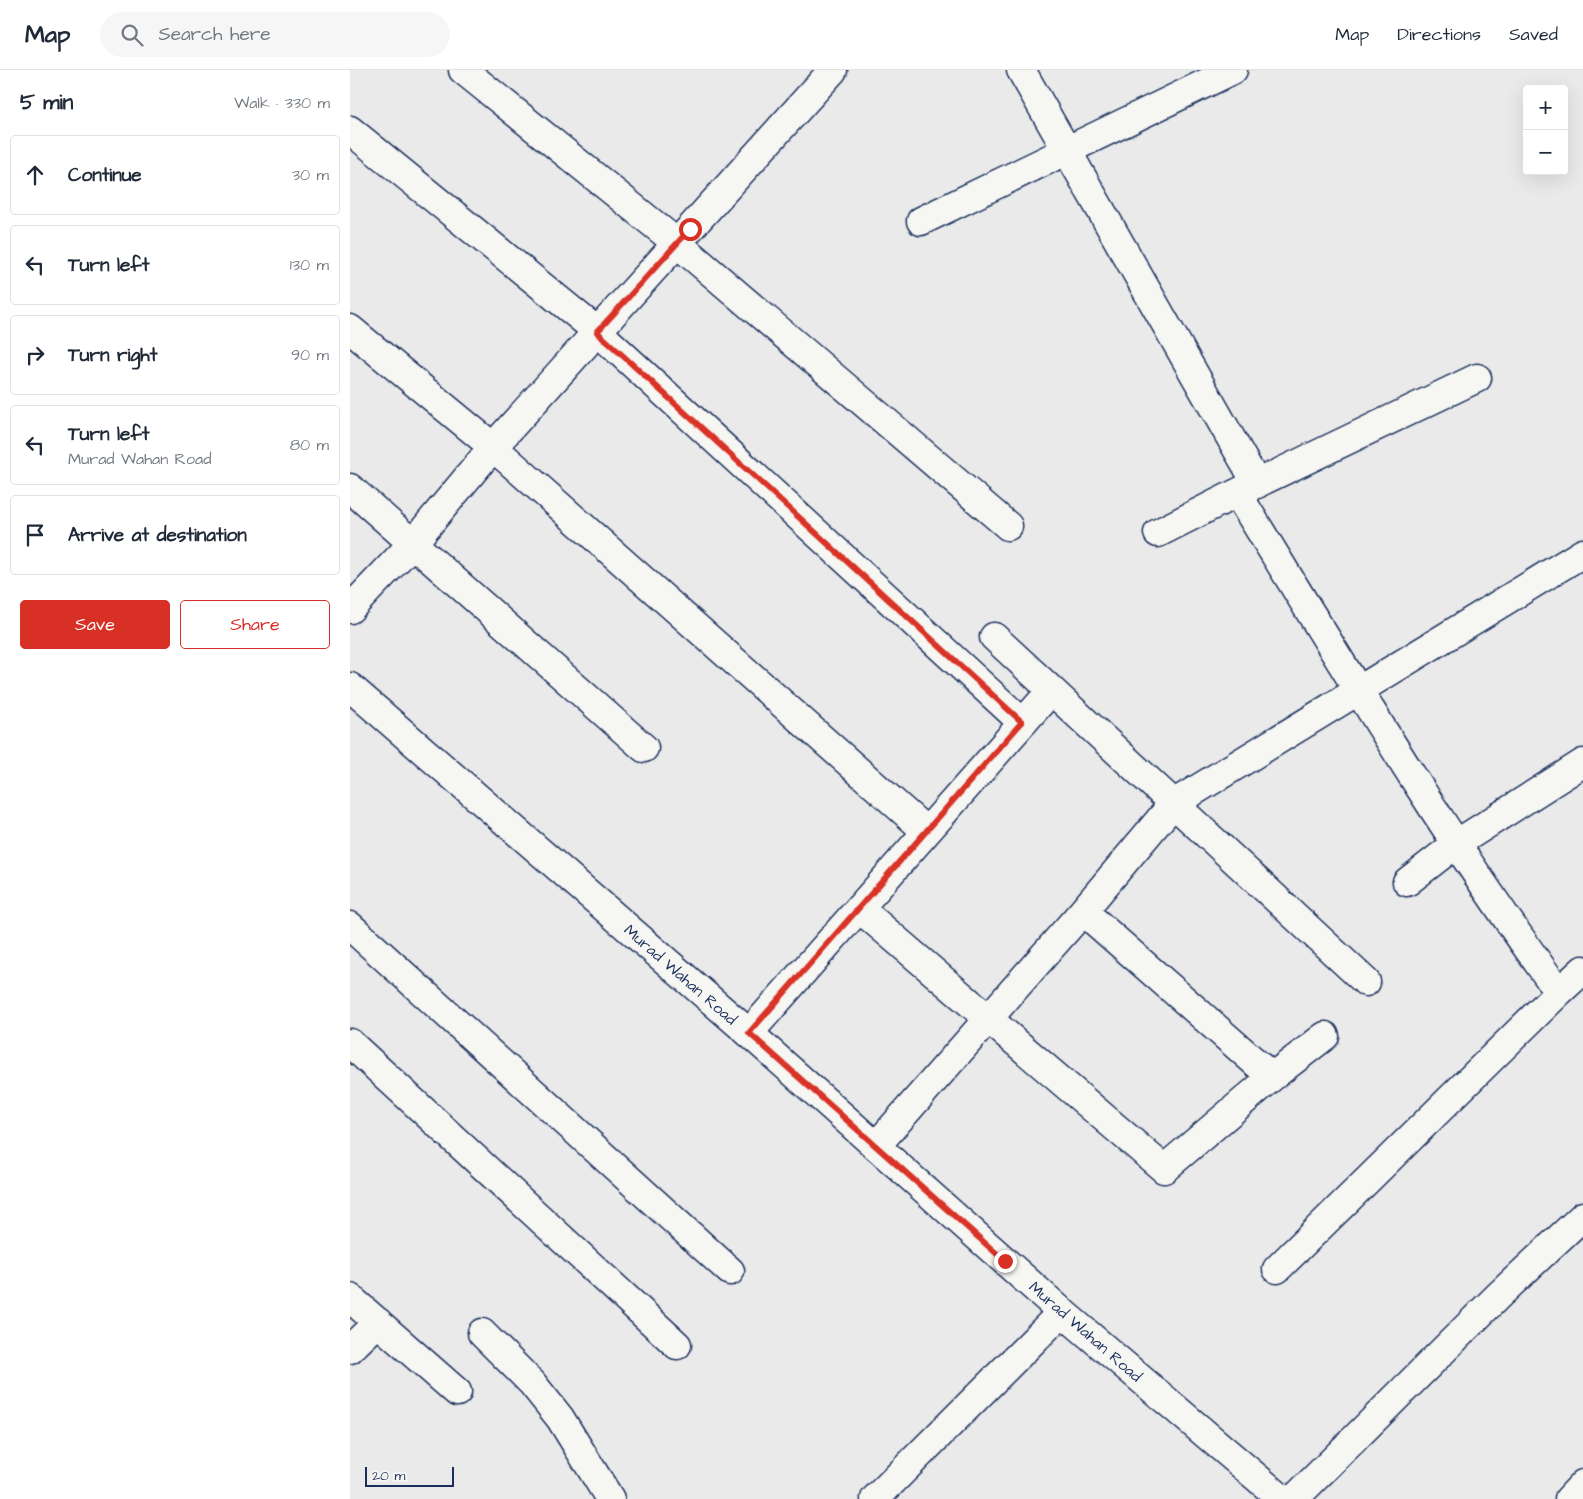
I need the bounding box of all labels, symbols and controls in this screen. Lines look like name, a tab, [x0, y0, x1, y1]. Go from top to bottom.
search box	[100, 12, 450, 57]
text: Map	[25, 18, 70, 52]
icon: search	[118, 21, 146, 49]
text: Search here	[158, 21, 271, 48]
text: Map	[1335, 22, 1369, 47]
text: Directions	[1397, 22, 1481, 47]
text: Saved	[1509, 22, 1558, 47]
map controls	[1523, 85, 1568, 175]
button: +	[1523, 85, 1568, 130]
text: 5 min	[20, 88, 73, 117]
text: Walk · 330 m	[234, 92, 330, 114]
button: −	[1523, 130, 1568, 175]
icon: ahead	[21, 161, 49, 189]
text: Continue	[68, 162, 142, 189]
text: 30 m	[292, 164, 329, 186]
route start	[679, 218, 702, 241]
icon: left	[21, 251, 49, 279]
text: Turn left	[68, 252, 149, 279]
text: 130 m	[290, 254, 329, 276]
icon: right	[21, 341, 49, 369]
text: Turn right	[68, 342, 157, 369]
text: 90 m	[291, 344, 329, 366]
text: Turn left	[68, 421, 149, 448]
icon: left	[21, 431, 49, 459]
text: 80 m	[290, 434, 329, 456]
text: Murad Wahan Road	[68, 448, 211, 470]
icon: arrive	[21, 521, 49, 549]
text: Arrive at destination	[68, 522, 247, 549]
button: Save	[20, 600, 170, 649]
button: Share	[180, 600, 330, 649]
street label: Murad Wahan Road	[619, 919, 742, 1030]
route end	[994, 1250, 1017, 1273]
street label: Murad Wahan Road	[1024, 1276, 1147, 1387]
scale bar	[365, 1464, 454, 1487]
text: 20 m	[372, 1466, 405, 1486]

